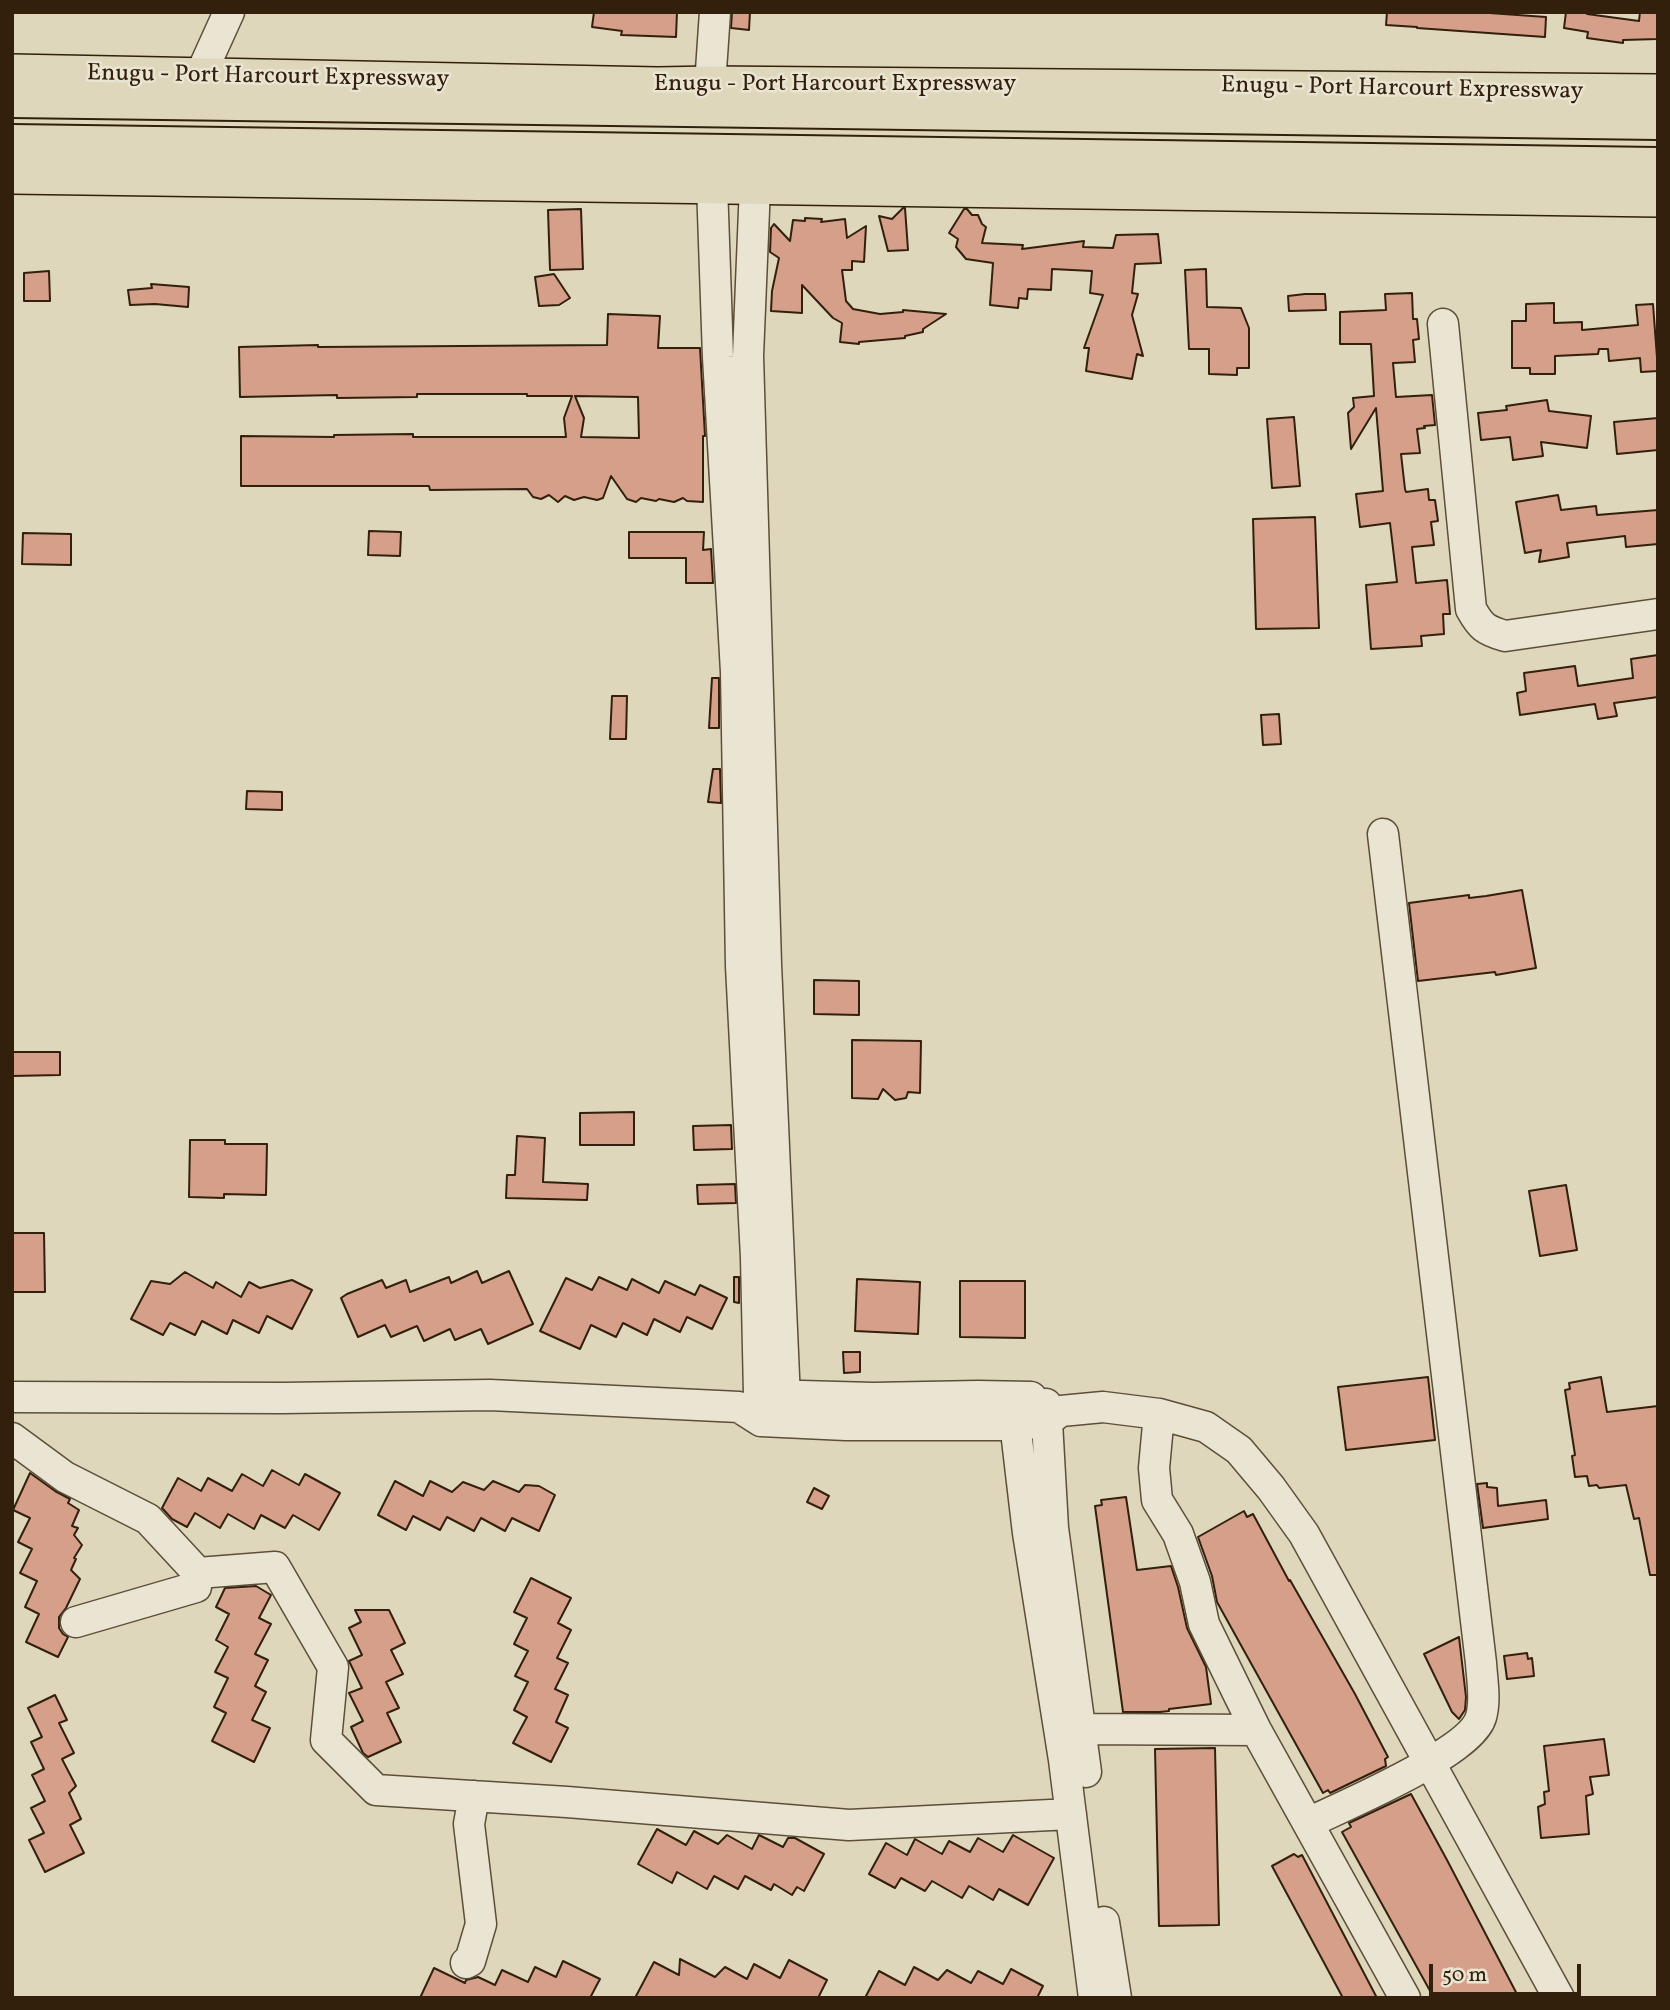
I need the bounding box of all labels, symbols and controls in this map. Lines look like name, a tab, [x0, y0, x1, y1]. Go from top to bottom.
street label: Enugu - Port Harcourt Expressway	[86, 60, 450, 96]
street label: Enugu - Port Harcourt Expressway	[654, 72, 1016, 100]
street label: Enugu - Port Harcourt Expressway	[1220, 72, 1584, 108]
scale bar	[1432, 1951, 1584, 1995]
text: 50 m	[1442, 1961, 1487, 1990]

